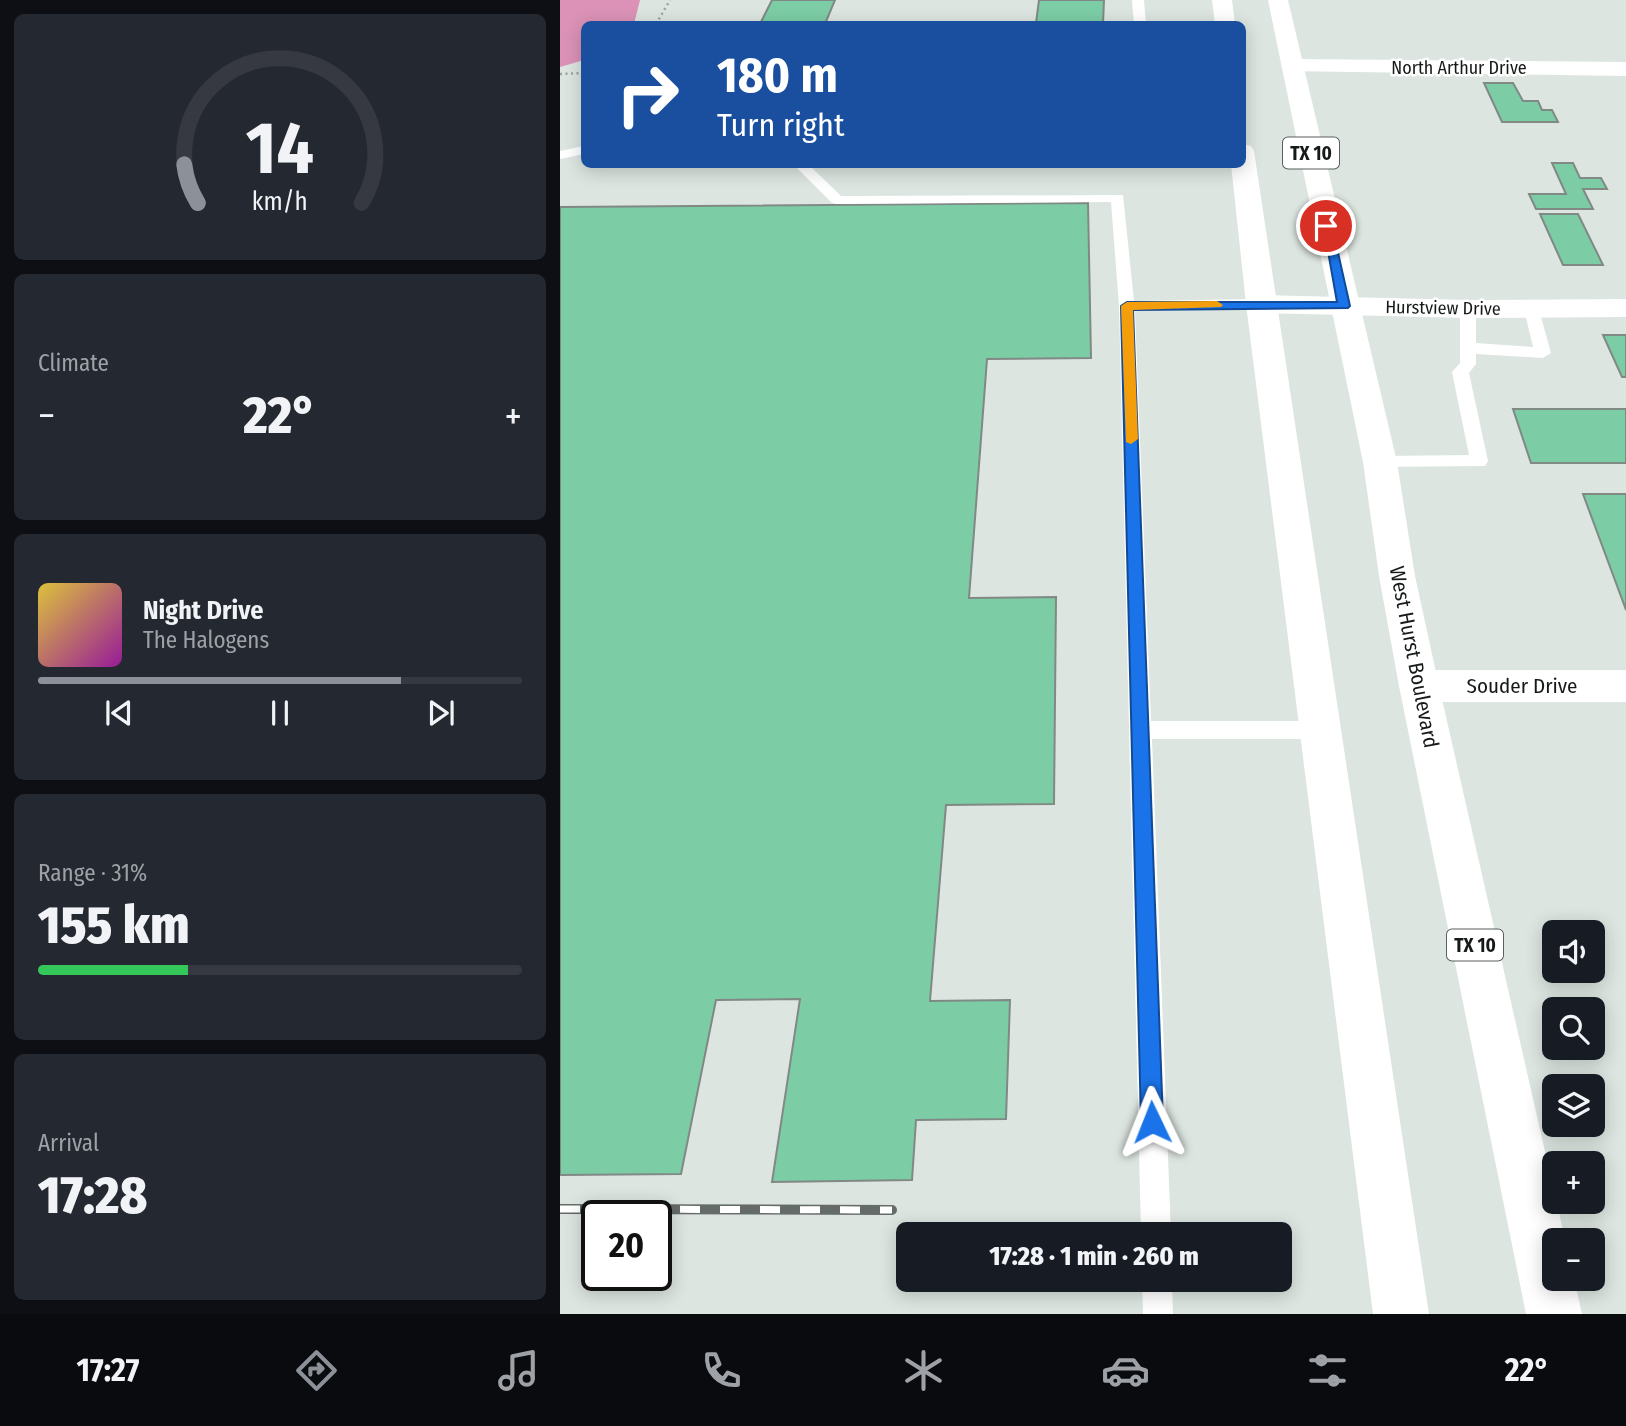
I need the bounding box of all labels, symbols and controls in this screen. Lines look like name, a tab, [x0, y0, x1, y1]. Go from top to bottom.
text: 180 m	[717, 46, 838, 105]
icon: right	[602, 49, 693, 140]
street label: North Arthur Drive	[1391, 57, 1527, 79]
text: 14	[246, 105, 314, 192]
text: Turn right	[717, 106, 844, 144]
road number: TX 10	[1283, 138, 1339, 168]
text: km/h	[252, 187, 308, 217]
pin	[1296, 196, 1356, 256]
icon: arrive	[1307, 207, 1345, 245]
street label: Hurstview Drive	[1385, 296, 1501, 320]
text: Climate	[38, 349, 109, 377]
text: 22°	[243, 384, 317, 447]
text: −	[38, 393, 55, 439]
text: +	[505, 393, 522, 439]
street label: West Hurst Boulevard	[1384, 564, 1444, 750]
text: Night Drive	[143, 595, 263, 626]
text: The Halogens	[143, 626, 269, 654]
street label: Souder Drive	[1467, 673, 1577, 699]
icon: previous	[100, 694, 138, 732]
icon: pause	[261, 694, 299, 732]
icon: next	[422, 694, 460, 732]
text: Range · 31%	[38, 859, 147, 887]
text: 155 km	[38, 894, 189, 957]
map controls	[1542, 920, 1605, 1291]
button: sound	[1542, 920, 1605, 983]
road number: TX 10	[1447, 930, 1503, 960]
button: search	[1542, 997, 1605, 1060]
button: layers	[1542, 1074, 1605, 1137]
position arrow	[1115, 1085, 1189, 1159]
text: Arrival	[38, 1129, 99, 1157]
button: +	[1542, 1151, 1605, 1214]
text: 17:28	[38, 1164, 147, 1227]
speed limit sign: 20	[581, 1200, 672, 1291]
button: −	[1542, 1228, 1605, 1291]
text: 17:28 · 1 min · 260 m	[989, 1241, 1199, 1272]
icon: directions	[292, 1346, 341, 1395]
icon: music	[494, 1346, 543, 1395]
icon: phone	[697, 1346, 746, 1395]
icon: climate	[899, 1346, 948, 1395]
icon: car	[1101, 1346, 1150, 1395]
icon: filters	[1303, 1346, 1352, 1395]
text: 17:27	[77, 1351, 139, 1389]
text: 22°	[1505, 1351, 1549, 1389]

